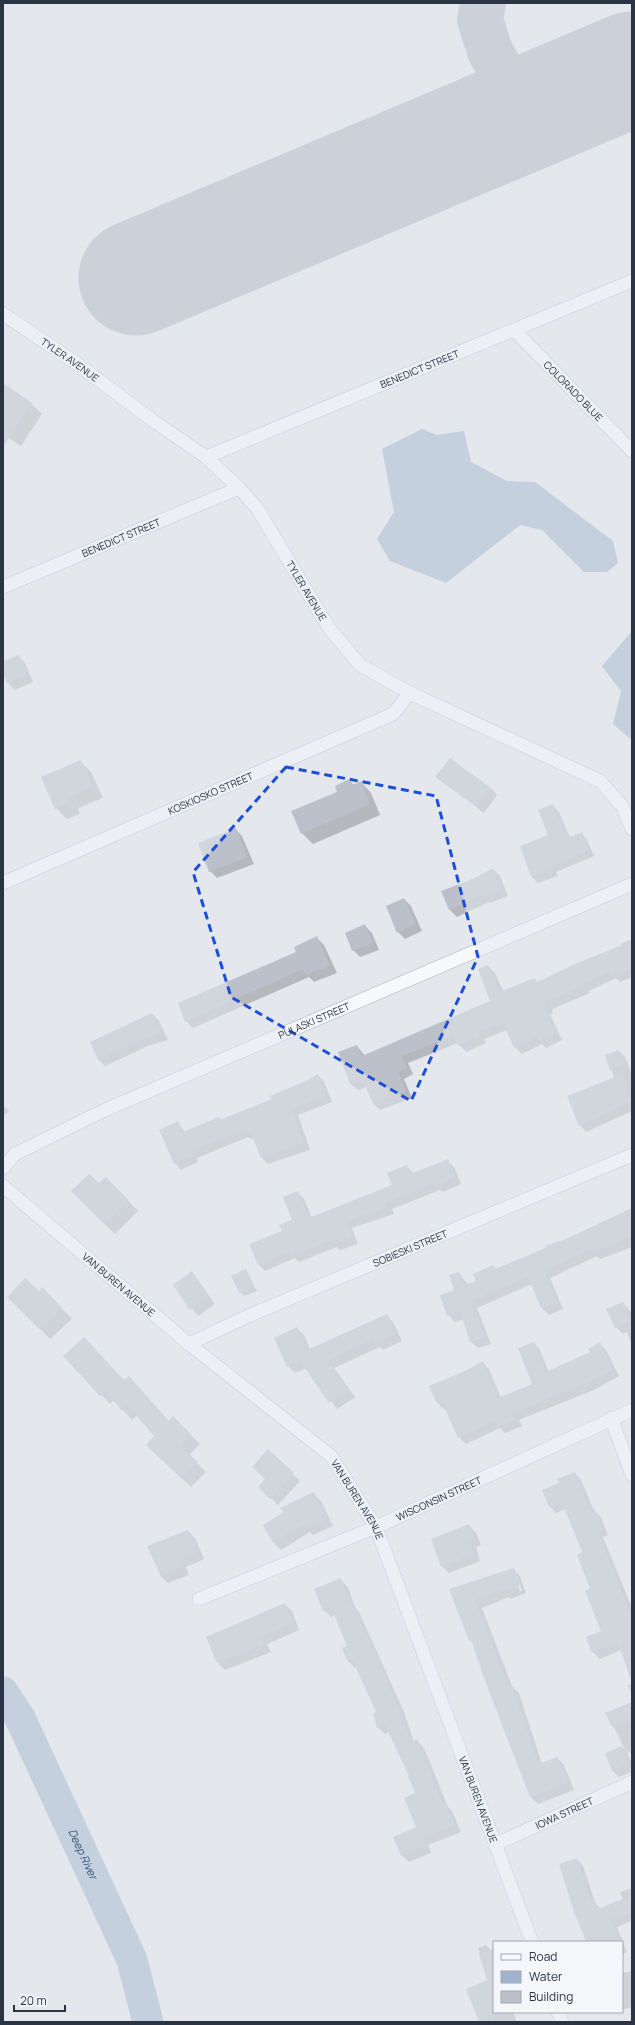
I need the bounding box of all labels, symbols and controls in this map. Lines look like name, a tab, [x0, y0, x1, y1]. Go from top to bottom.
street label: TYLER AVENUE	[38, 334, 102, 385]
street label: BENEDICT STREET	[378, 346, 461, 391]
street label: COLORADO BLUE	[541, 358, 606, 424]
street label: BENEDICT STREET	[80, 515, 163, 560]
street label: TYLER AVENUE	[283, 558, 330, 624]
street label: KOSKIOSKO STREET	[166, 769, 255, 818]
street label: PULASKI STREET	[276, 999, 352, 1042]
street label: SOBIESKI STREET	[371, 1226, 449, 1270]
street label: VAN BUREN AVENUE	[79, 1249, 159, 1320]
street label: VAN BUREN AVENUE	[328, 1457, 387, 1542]
street label: WISCONSIN STREET	[394, 1473, 484, 1524]
street label: VAN BUREN AVENUE	[456, 1754, 501, 1845]
street label: IOWA STREET	[533, 1794, 595, 1832]
water label: Deep River	[65, 1826, 102, 1883]
legend	[493, 1941, 623, 2013]
text: Road	[529, 1948, 557, 1965]
text: Water	[529, 1968, 563, 1985]
scale bar	[14, 1987, 65, 2013]
text: Building	[529, 1988, 573, 2005]
text: 20 m	[20, 1992, 47, 2009]

